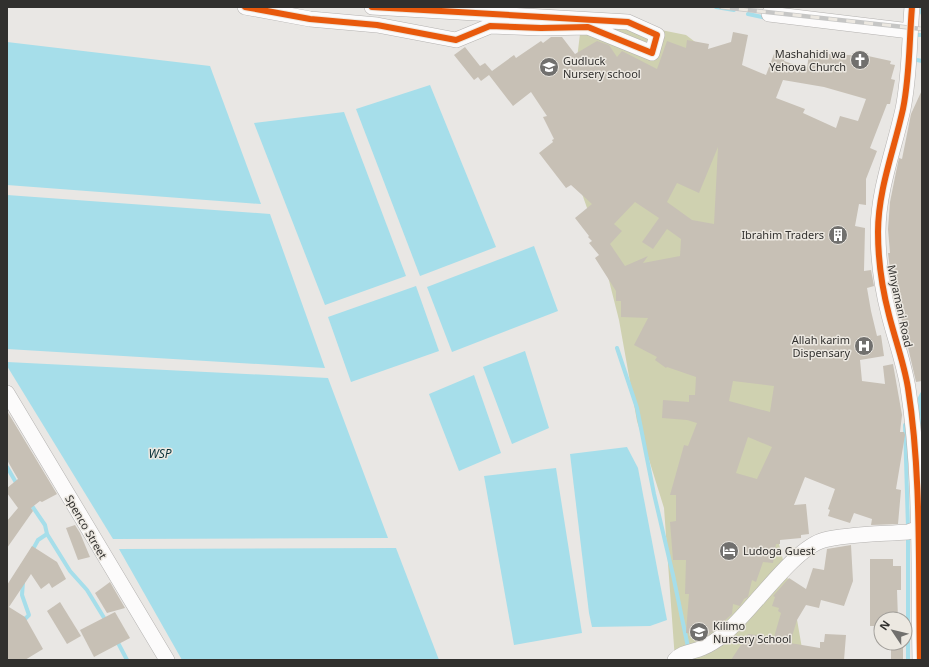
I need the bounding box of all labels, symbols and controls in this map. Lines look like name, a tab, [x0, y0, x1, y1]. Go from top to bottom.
place label: Mashahidi wa Yehova Church	[769, 46, 846, 74]
church icon: Mashahidi wa Yehova Church	[849, 49, 871, 71]
place label: Gudluck Nursery school	[563, 53, 641, 81]
school or university icon: Gudluck Nursery school	[538, 56, 560, 78]
building icon: Ibrahim Traders	[827, 224, 849, 246]
place label: Ibrahim Traders	[741, 227, 824, 242]
street label: Mnyamani Road	[884, 263, 917, 349]
place label: Allah karim Dispensary	[792, 332, 850, 360]
hospital icon: Allah karim Dispensary	[853, 335, 875, 357]
water label: WSP	[148, 445, 172, 462]
street label: Spenco Street	[62, 492, 111, 561]
hotel icon: Ludoga Guest	[718, 540, 740, 562]
place label: Ludoga Guest	[743, 543, 815, 558]
north arrow	[873, 611, 913, 651]
text: N	[876, 617, 893, 633]
place label: Kilimo Nursery School	[713, 618, 791, 646]
school or university icon: Kilimo Nursery School	[688, 621, 710, 643]

